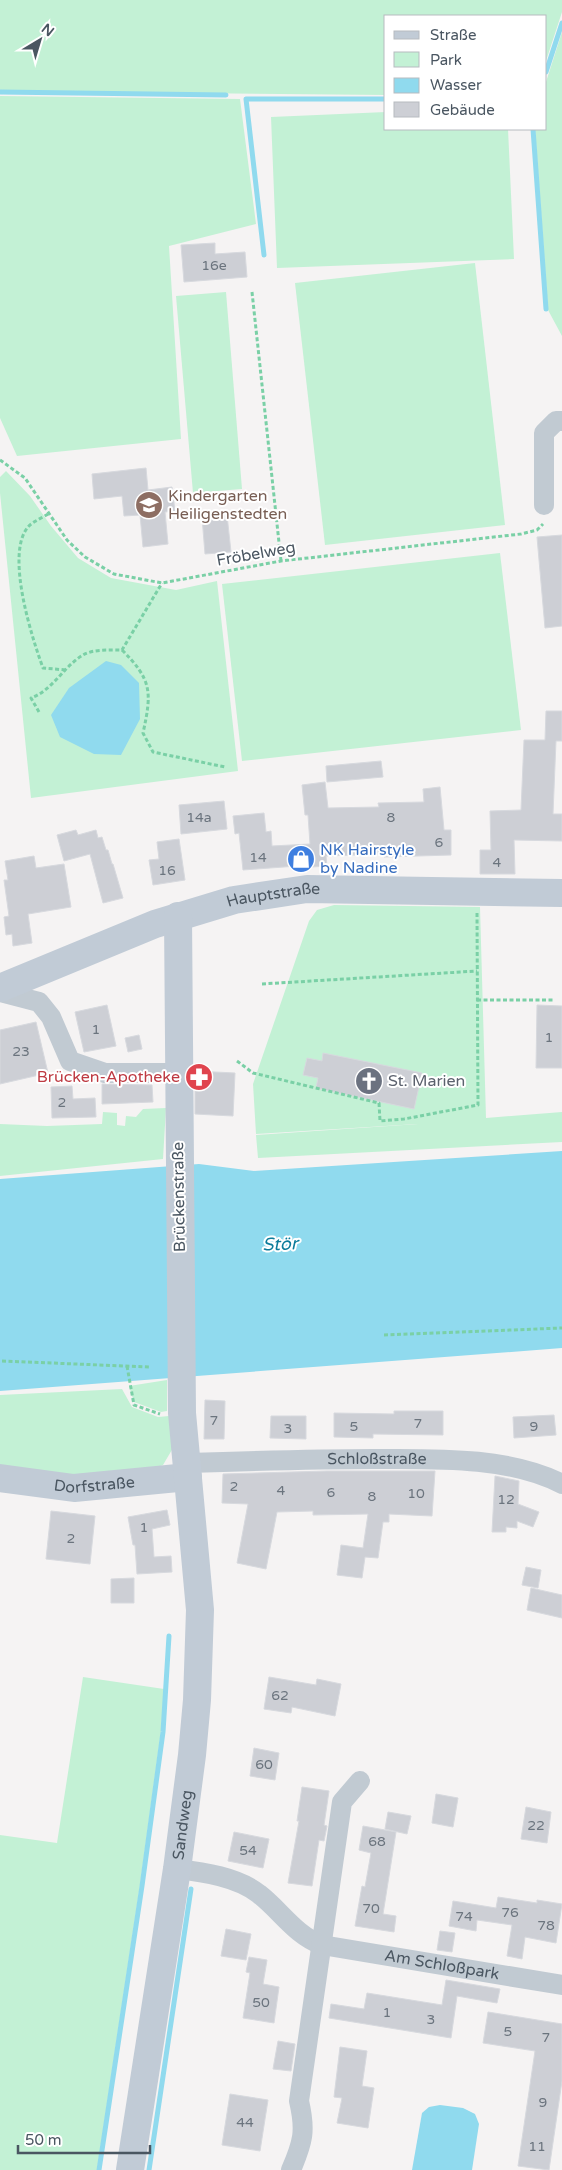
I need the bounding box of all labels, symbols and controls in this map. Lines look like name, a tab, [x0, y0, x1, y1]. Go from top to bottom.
north arrow	[15, 15, 65, 65]
legend	[384, 15, 547, 130]
text: N	[38, 20, 57, 40]
text: Straße	[430, 26, 476, 44]
text: Park	[430, 51, 462, 69]
text: Wasser	[430, 76, 482, 94]
text: Gebäude	[430, 101, 495, 119]
house number: 16e	[201, 257, 227, 274]
place label: Kindergarten Heiligenstedten	[168, 486, 287, 524]
school or university icon: Kindergarten Heiligenstedten	[134, 490, 164, 520]
street label: Fröbelweg	[215, 537, 297, 571]
house number: 14a	[186, 809, 212, 826]
house number: 8	[387, 809, 396, 826]
house number: 6	[435, 834, 444, 851]
place label: NK Hairstyle by Nadine	[320, 840, 414, 878]
shop icon: NK Hairstyle by Nadine	[286, 844, 316, 874]
house number: 14	[249, 849, 267, 866]
house number: 4	[493, 854, 502, 871]
house number: 16	[158, 862, 176, 879]
street label: Hauptstraße	[224, 878, 320, 912]
house number: 1	[92, 1021, 100, 1038]
house number: 1	[545, 1029, 553, 1046]
house number: 23	[12, 1043, 30, 1060]
pharmacy icon: Brücken-Apotheke	[184, 1062, 214, 1092]
church icon: St. Marien	[354, 1066, 384, 1096]
place label: Brücken-Apotheke	[37, 1067, 180, 1087]
place label: St. Marien	[388, 1071, 465, 1091]
house number: 2	[58, 1094, 66, 1111]
street label: Brückenstraße	[168, 1142, 190, 1252]
water label: Stör	[262, 1232, 300, 1256]
house number: 7	[210, 1412, 218, 1429]
house number: 7	[414, 1415, 422, 1432]
house number: 5	[350, 1418, 358, 1435]
house number: 9	[530, 1418, 538, 1435]
house number: 3	[284, 1420, 292, 1437]
street label: Schloßstraße	[327, 1449, 427, 1469]
street label: Dorfstraße	[52, 1472, 136, 1498]
house number: 2	[230, 1478, 238, 1495]
house number: 4	[277, 1482, 286, 1499]
house number: 6	[327, 1484, 336, 1501]
house number: 10	[407, 1485, 425, 1502]
house number: 8	[368, 1488, 377, 1505]
house number: 12	[497, 1491, 515, 1508]
house number: 1	[140, 1519, 148, 1536]
house number: 2	[67, 1530, 75, 1547]
house number: 62	[271, 1687, 289, 1704]
house number: 60	[255, 1756, 273, 1773]
street label: Sandweg	[168, 1789, 197, 1861]
house number: 22	[527, 1817, 545, 1834]
house number: 68	[368, 1833, 386, 1850]
house number: 54	[239, 1842, 257, 1859]
house number: 70	[362, 1900, 380, 1917]
house number: 76	[501, 1904, 519, 1921]
house number: 74	[455, 1908, 473, 1925]
house number: 78	[537, 1917, 555, 1934]
street label: Am Schloßpark	[383, 1946, 501, 1984]
house number: 50	[252, 1994, 270, 2011]
house number: 1	[383, 2004, 391, 2021]
house number: 3	[427, 2011, 435, 2028]
house number: 5	[504, 2023, 512, 2040]
house number: 7	[542, 2029, 550, 2046]
house number: 9	[539, 2094, 547, 2111]
house number: 44	[236, 2114, 254, 2131]
scale bar	[18, 2122, 150, 2154]
text: 50 m	[25, 2131, 62, 2149]
house number: 11	[528, 2138, 546, 2155]

